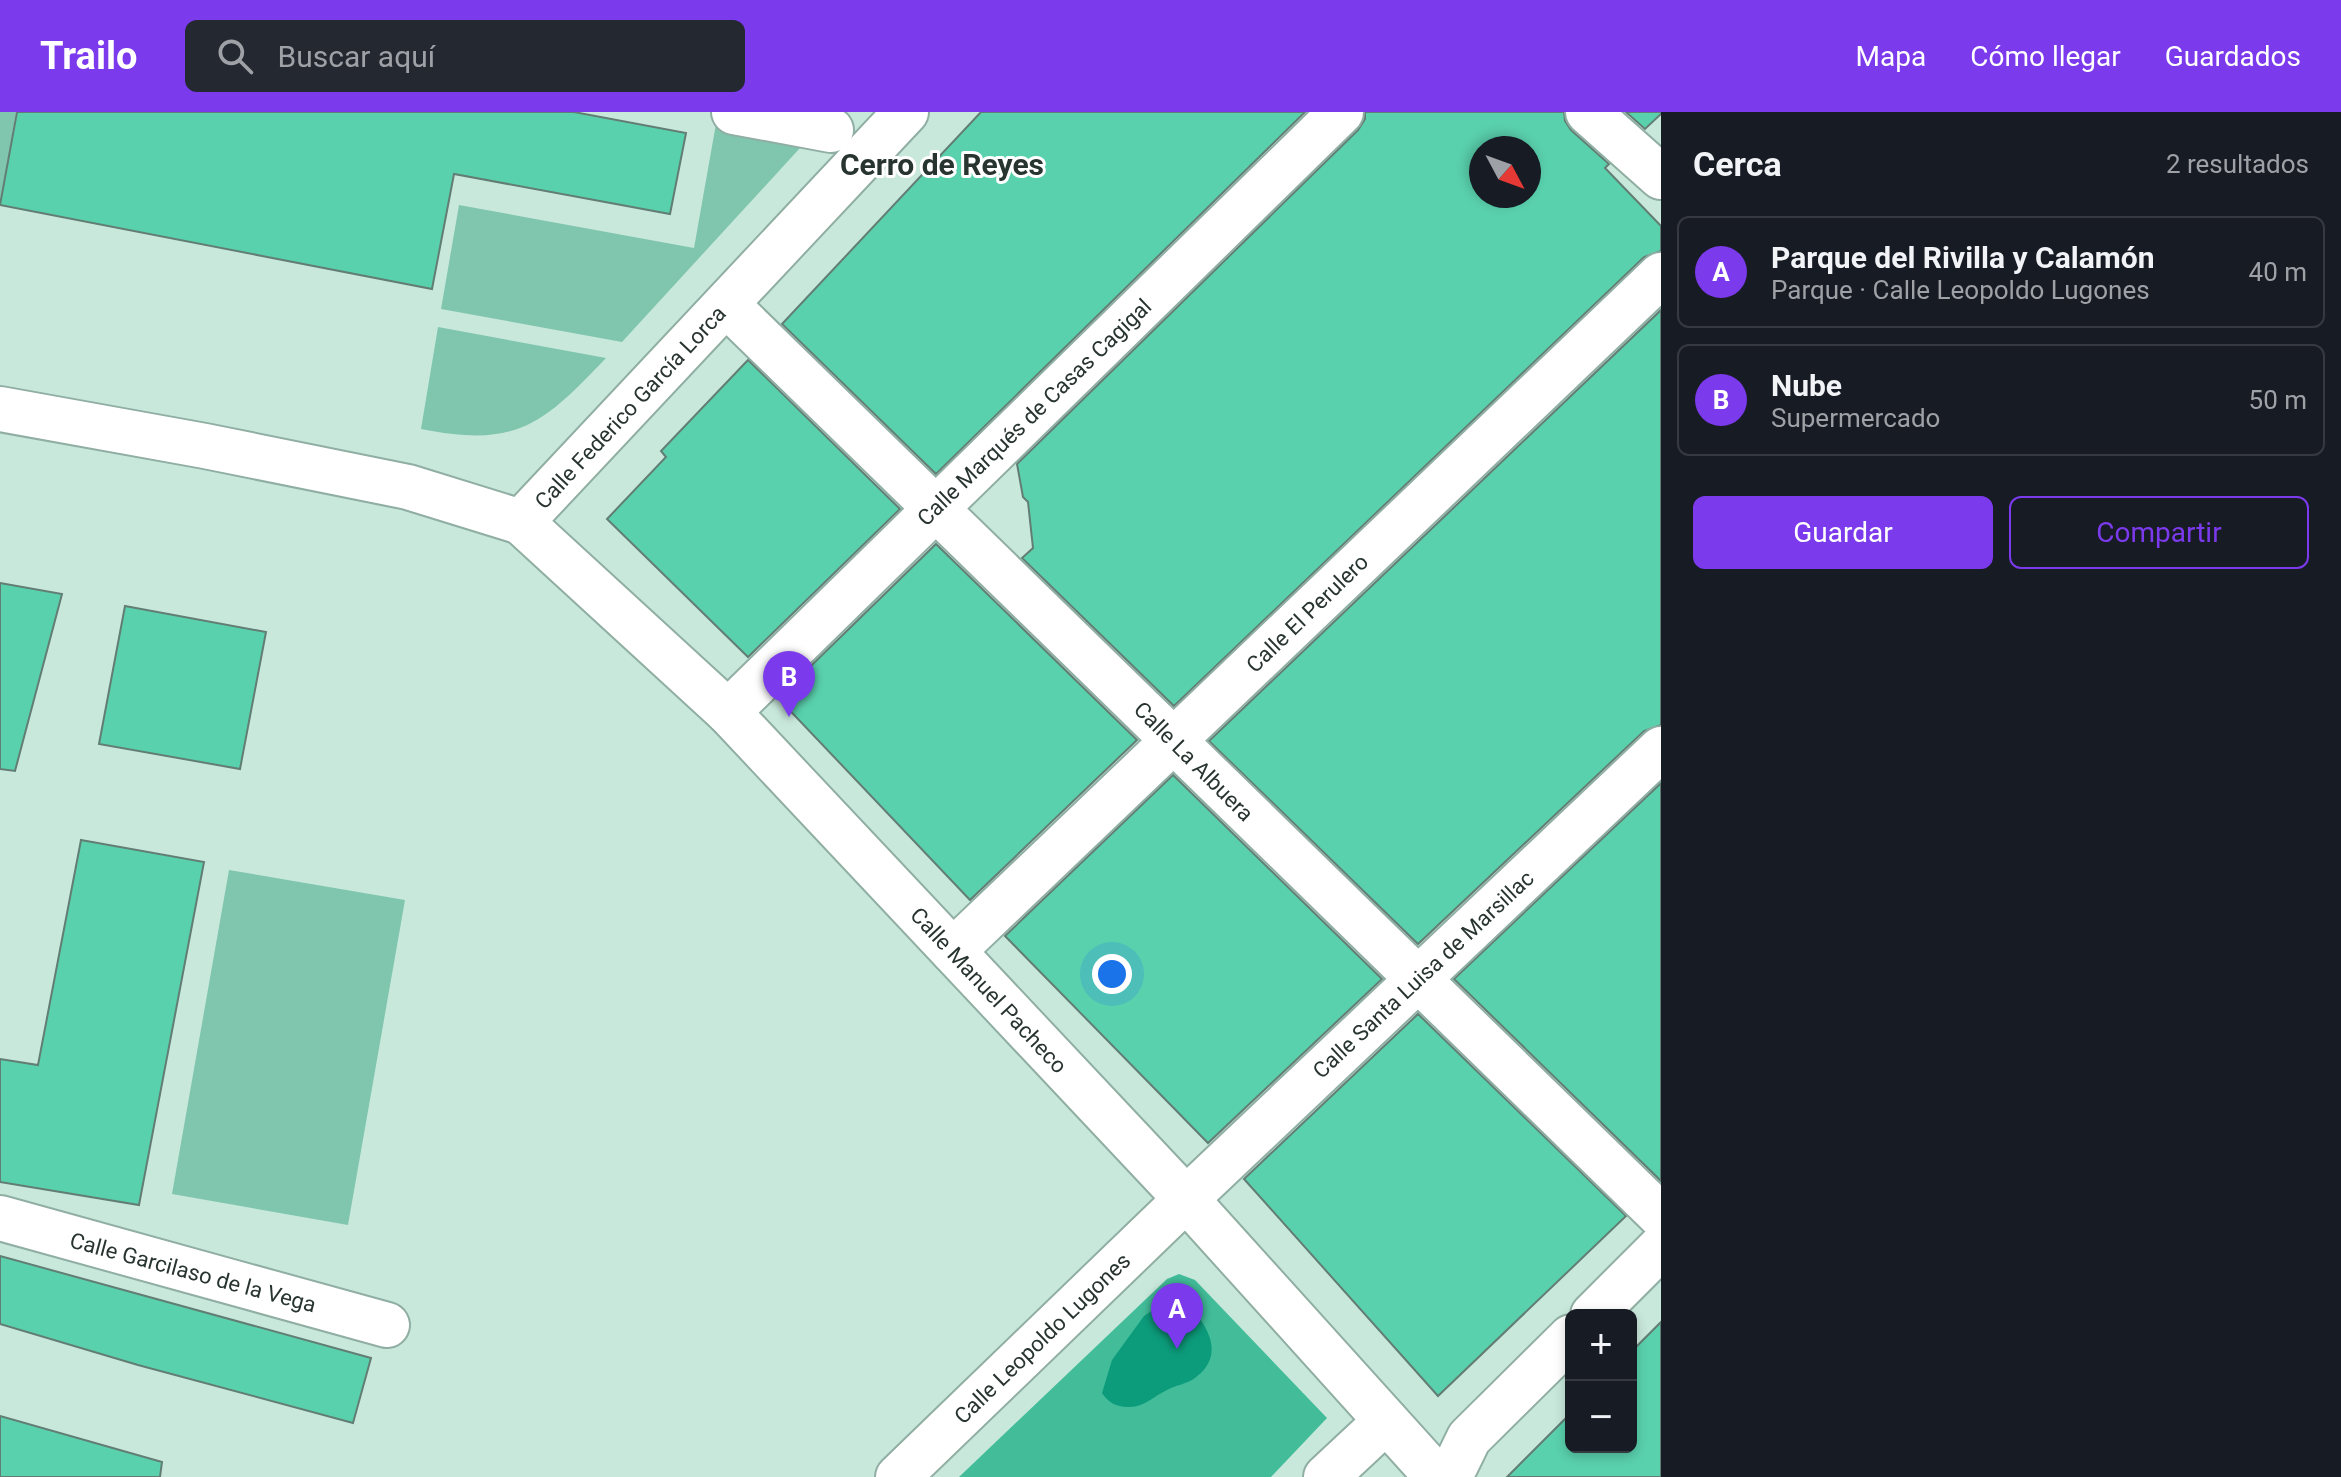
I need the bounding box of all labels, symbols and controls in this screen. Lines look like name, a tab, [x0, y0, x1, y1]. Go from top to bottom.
search box	[185, 20, 745, 92]
text: Trailo	[40, 34, 137, 78]
icon: search	[213, 34, 257, 78]
text: Buscar aquí	[277, 39, 435, 74]
text: Mapa	[1856, 40, 1926, 73]
text: Cómo llegar	[1970, 40, 2121, 73]
text: Guardados	[2165, 40, 2301, 73]
north arrow	[1469, 136, 1541, 208]
text: Cerca	[1693, 144, 1782, 184]
district label: Cerro de Reyes	[840, 147, 1044, 182]
text: 2 resultados	[2166, 149, 2309, 179]
text: Parque del Rivilla y Calamón	[1771, 240, 2154, 275]
text: A	[1712, 257, 1730, 287]
text: 40 m	[2249, 257, 2307, 287]
text: Parque · Calle Leopoldo Lugones	[1771, 275, 2150, 305]
street label: Calle Marqués de Casas Cagigal	[912, 294, 1156, 531]
street label: Calle Federico García Lorca	[530, 301, 731, 514]
text: Nube	[1771, 368, 1842, 403]
text: B	[1713, 385, 1729, 415]
text: 50 m	[2249, 385, 2307, 415]
text: Supermercado	[1771, 403, 1940, 433]
button: Guardar	[1693, 496, 1993, 569]
button: Compartir	[2009, 496, 2309, 569]
street label: Calle El Perulero	[1241, 549, 1373, 678]
pin: B	[763, 651, 815, 717]
street label: Calle La Albuera	[1129, 697, 1258, 826]
street label: Calle Santa Luisa de Marsillac	[1308, 865, 1539, 1083]
street label: Calle Manuel Pacheco	[905, 902, 1072, 1078]
your location	[1092, 954, 1132, 994]
street label: Calle Garcilaso de la Vega	[67, 1228, 319, 1317]
street label: Calle Leopoldo Lugones	[949, 1248, 1135, 1429]
pin: A	[1151, 1283, 1203, 1349]
map controls	[1565, 1309, 1637, 1453]
button: +	[1565, 1309, 1637, 1381]
button: −	[1565, 1381, 1637, 1453]

